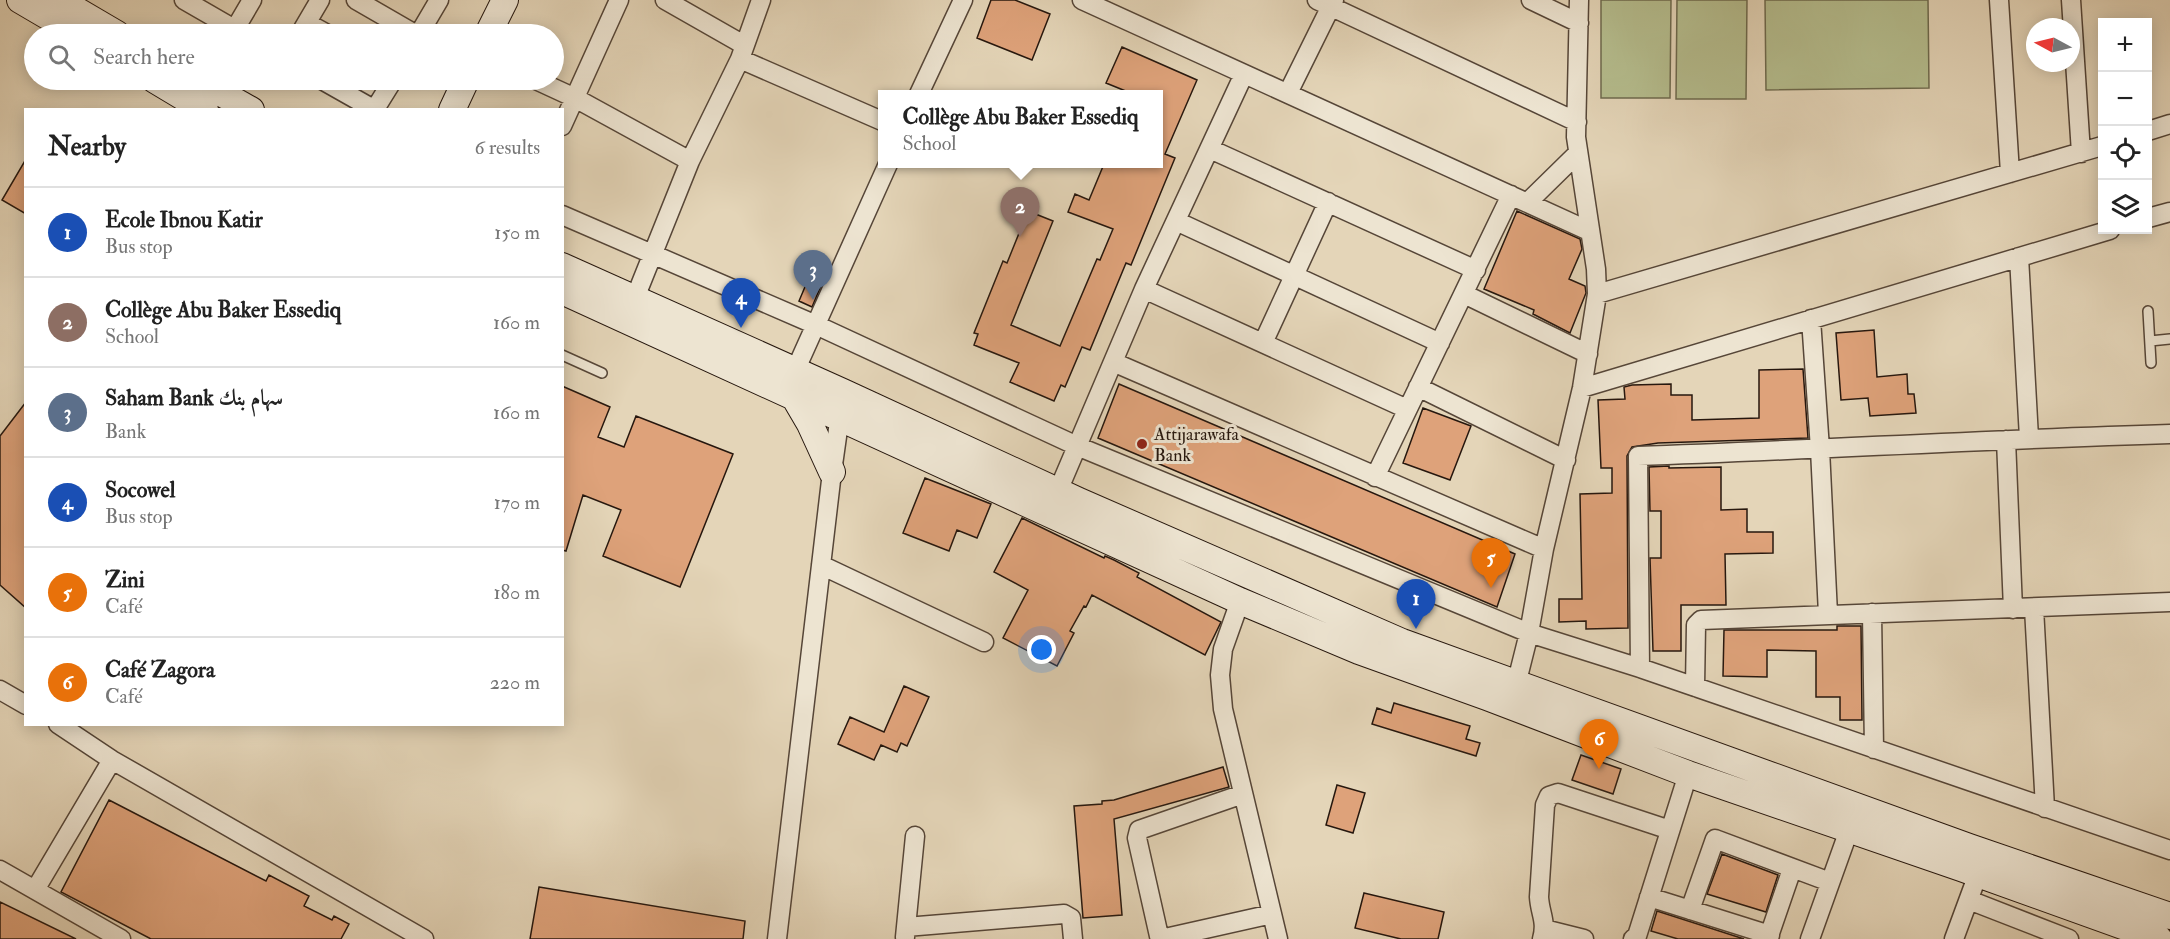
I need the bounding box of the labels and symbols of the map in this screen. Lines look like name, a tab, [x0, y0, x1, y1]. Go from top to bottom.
north arrow	[2026, 18, 2080, 72]
pin: 2	[1000, 188, 1040, 237]
pin: 3	[794, 250, 832, 300]
pin: 4	[722, 278, 760, 328]
place label: Attijarawafa Bank	[1153, 423, 1240, 467]
marker: Attijarawafa Bank	[1135, 437, 1149, 451]
pin: 5	[1472, 538, 1510, 588]
pin: 1	[1396, 580, 1436, 629]
your location	[1027, 635, 1056, 664]
pin: 6	[1580, 720, 1618, 769]

